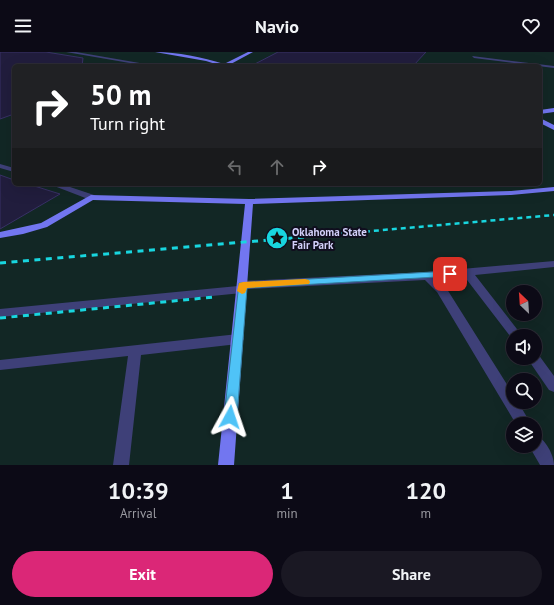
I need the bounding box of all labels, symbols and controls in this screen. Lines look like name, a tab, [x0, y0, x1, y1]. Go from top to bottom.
icon: menu	[12, 15, 34, 37]
text: Navio	[255, 15, 299, 38]
icon: heart	[520, 15, 542, 37]
text: 50 m	[90, 76, 151, 113]
icon: right	[24, 80, 76, 132]
text: Turn right	[90, 112, 165, 135]
icon: left	[224, 156, 246, 178]
icon: ahead	[266, 156, 288, 178]
icon: right	[308, 156, 330, 178]
place icon: Oklahoma State Fair Park	[264, 225, 290, 251]
place label: Oklahoma State Fair Park	[292, 225, 367, 252]
pin	[433, 257, 467, 291]
icon: arrive	[439, 263, 461, 285]
north arrow	[506, 285, 542, 321]
map controls	[506, 285, 542, 453]
button: sound	[506, 329, 542, 365]
button: search	[506, 373, 542, 409]
position arrow	[209, 396, 251, 438]
button: layers	[506, 417, 542, 453]
text: 10:39	[108, 475, 169, 506]
text: 1	[280, 475, 294, 506]
text: 120	[405, 475, 446, 506]
text: Arrival	[120, 505, 156, 522]
text: min	[276, 505, 298, 522]
text: m	[421, 505, 431, 522]
button: Exit	[12, 551, 273, 597]
button: Share	[281, 551, 542, 597]

